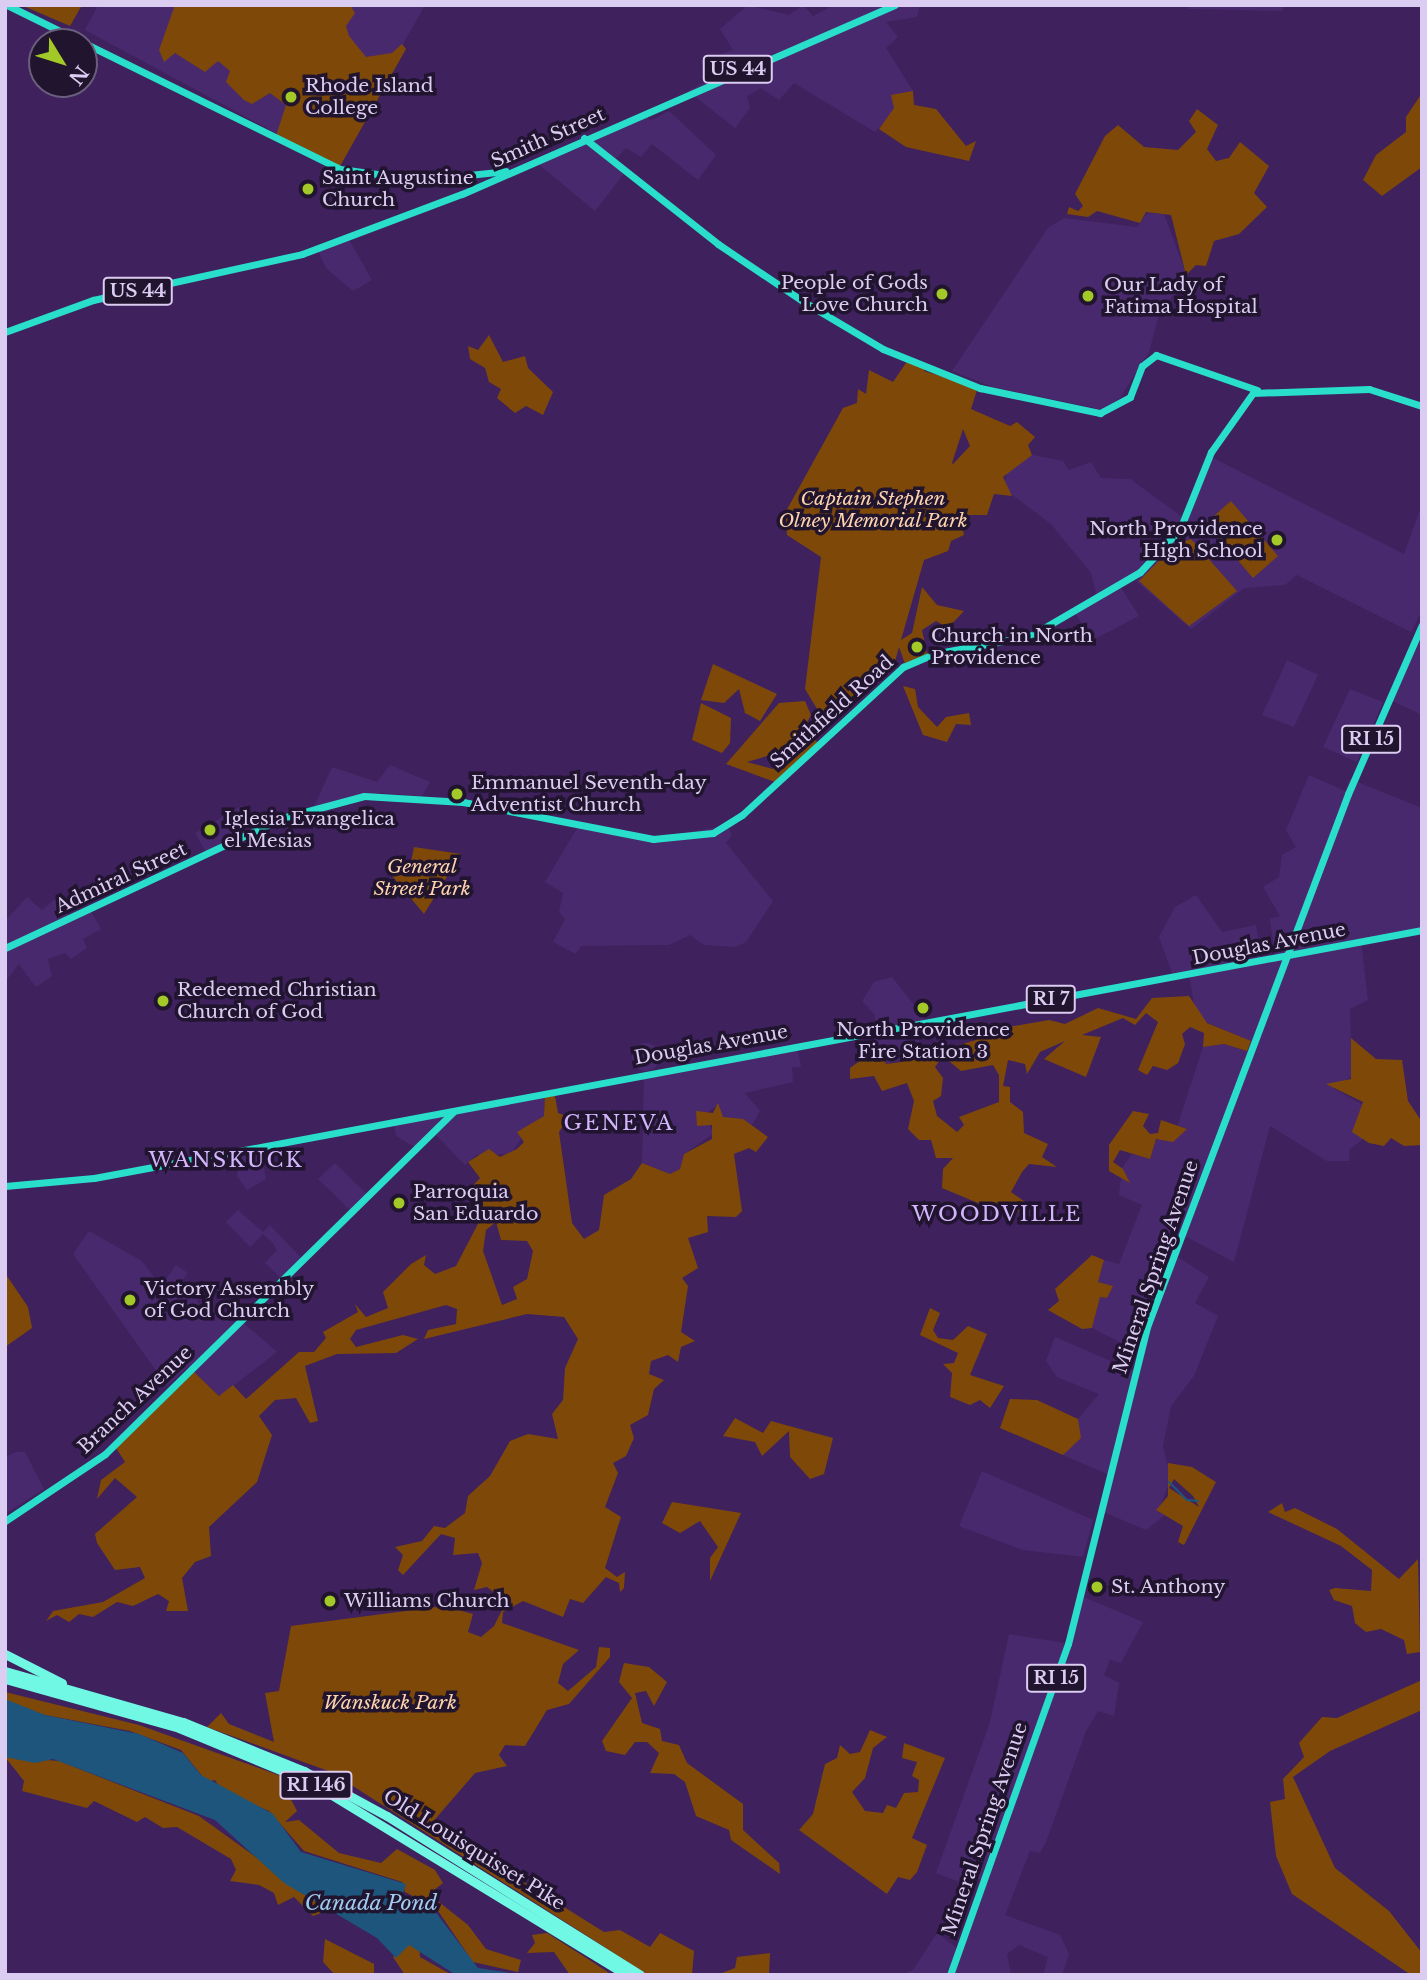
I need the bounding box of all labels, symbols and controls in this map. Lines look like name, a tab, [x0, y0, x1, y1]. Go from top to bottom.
north arrow	[28, 28, 98, 98]
road number: US 44	[701, 55, 775, 84]
text: N	[64, 61, 93, 89]
place label: Rhode Island College	[305, 75, 434, 119]
marker: Rhode Island College	[283, 89, 299, 105]
street label: Smith Street	[488, 103, 608, 173]
place label: Saint Augustine Church	[322, 167, 475, 211]
marker: Saint Augustine Church	[300, 181, 316, 197]
place label: People of Gods Love Church	[781, 272, 928, 316]
place label: Our Lady of Fatima Hospital	[1104, 274, 1258, 318]
road number: US 44	[101, 276, 175, 306]
marker: People of Gods Love Church	[934, 286, 950, 302]
marker: Our Lady of Fatima Hospital	[1078, 286, 1098, 306]
park label: Captain Stephen Olney Memorial Park	[778, 488, 968, 532]
place label: North Providence High School	[1089, 518, 1263, 562]
marker: North Providence High School	[1269, 532, 1285, 548]
place label: Church in North Providence	[931, 625, 1093, 669]
marker: Church in North Providence	[909, 639, 925, 655]
street label: Smithfield Road	[766, 651, 898, 773]
road number: RI 15	[1340, 724, 1402, 754]
place label: Emmanuel Seventh-day Adventist Church	[471, 772, 707, 816]
marker: Emmanuel Seventh-day Adventist Church	[449, 786, 465, 802]
place label: Iglesia Evangelica el Mesias	[224, 808, 395, 852]
marker: Iglesia Evangelica el Mesias	[202, 822, 218, 838]
street label: Admiral Street	[52, 838, 190, 918]
park label: General Street Park	[373, 856, 471, 900]
street label: Douglas Avenue	[1190, 918, 1348, 970]
place label: Redeemed Christian Church of God	[177, 979, 377, 1023]
road number: RI 7	[1025, 984, 1077, 1014]
marker: Redeemed Christian Church of God	[155, 993, 171, 1009]
marker: North Providence Fire Station 3	[915, 1000, 931, 1016]
place label: North Providence Fire Station 3	[836, 1019, 1010, 1063]
street label: Douglas Avenue	[632, 1020, 790, 1070]
district label: GENEVA	[564, 1110, 674, 1136]
district label: WANSKUCK	[149, 1147, 303, 1173]
street label: Mineral Spring Avenue	[1109, 1157, 1203, 1377]
place label: Parroquia San Eduardo	[413, 1181, 538, 1225]
marker: Parroquia San Eduardo	[391, 1195, 407, 1211]
district label: WOODVILLE	[913, 1201, 1081, 1227]
place label: Victory Assembly of God Church	[144, 1278, 315, 1322]
marker: Victory Assembly of God Church	[122, 1292, 138, 1308]
street label: Branch Avenue	[73, 1341, 197, 1459]
place label: St. Anthony	[1111, 1576, 1226, 1598]
marker: St. Anthony	[1089, 1579, 1105, 1595]
place label: Williams Church	[344, 1590, 510, 1612]
marker: Williams Church	[322, 1593, 338, 1609]
road number: RI 15	[1024, 1664, 1088, 1693]
park label: Wanskuck Park	[323, 1692, 457, 1714]
street label: Mineral Spring Avenue	[938, 1719, 1032, 1939]
road number: RI 146	[279, 1770, 353, 1800]
street label: Old Louisquisset Pike	[379, 1785, 569, 1915]
water label: Canada Pond	[304, 1890, 438, 1916]

